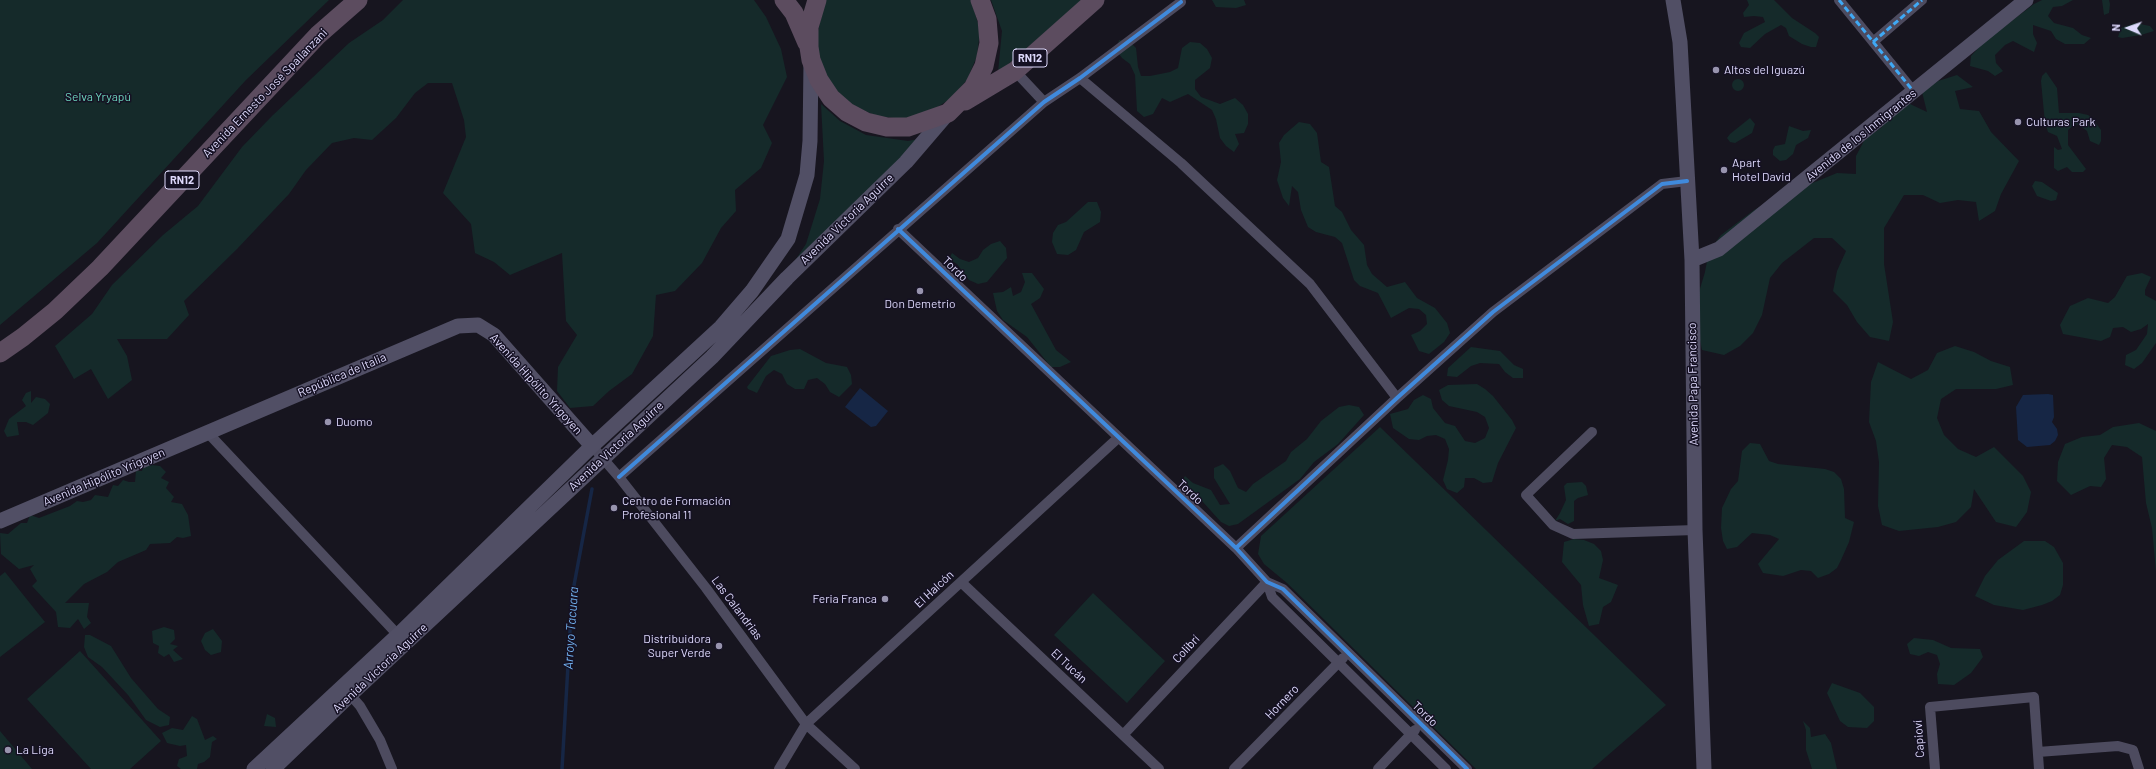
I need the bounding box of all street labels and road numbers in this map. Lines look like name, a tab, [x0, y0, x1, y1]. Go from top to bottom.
street label: Avenida Ernesto José Spallanzani	[200, 26, 330, 160]
road number: RN12	[1013, 49, 1047, 67]
street label: Avenida de los Inmigrantes	[1803, 86, 1919, 184]
road number: RN12	[165, 171, 199, 189]
street label: Avenida Victoria Aguirre	[797, 171, 897, 267]
street label: Tordo	[939, 253, 971, 285]
street label: Avenida Papa Francisco	[1685, 322, 1701, 446]
street label: Avenida Hipólito Yrigoyen	[487, 331, 585, 437]
street label: República de Italia	[296, 350, 388, 400]
street label: Avenida Victoria Aguirre	[566, 398, 666, 494]
street label: Avenida Hipólito Yrigoyen	[41, 445, 167, 509]
street label: Tordo	[1174, 477, 1206, 507]
street label: El Halcón	[911, 567, 957, 611]
street label: Las Calandrias	[708, 573, 766, 643]
street label: Avenida Victoria Aguirre	[330, 620, 430, 716]
street label: Colibrí	[1169, 632, 1203, 666]
street label: El Tucán	[1048, 646, 1090, 686]
street label: Hornero	[1262, 682, 1302, 722]
street label: Tordo	[1409, 698, 1441, 730]
street label: Capioví	[1911, 720, 1927, 758]

